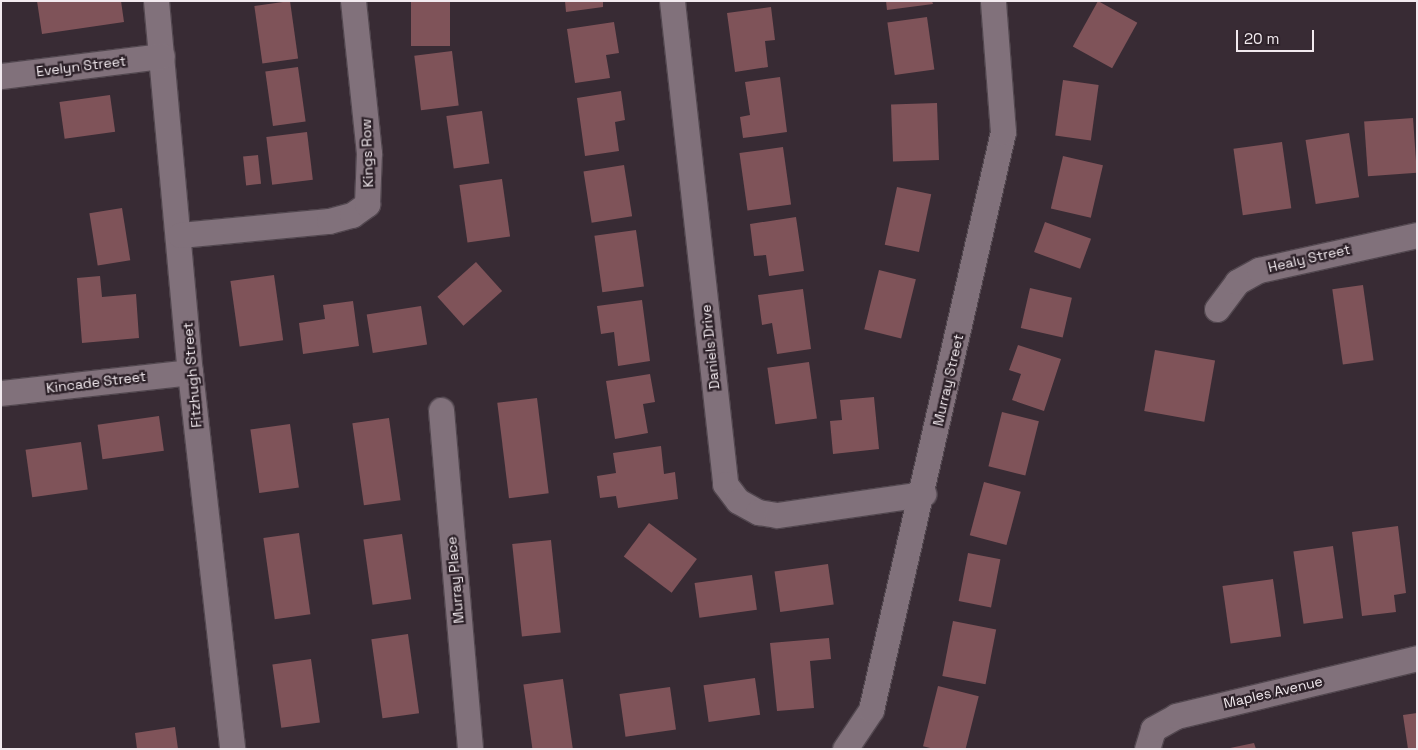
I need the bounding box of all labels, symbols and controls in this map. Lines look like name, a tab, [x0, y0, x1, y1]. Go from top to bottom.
scale bar	[1238, 20, 1316, 52]
text: 20 m	[1244, 29, 1279, 48]
street label: Evelyn Street	[35, 52, 127, 80]
street label: Kings Row	[357, 118, 377, 188]
street label: Healy Street	[1266, 240, 1352, 276]
street label: Daniels Drive	[697, 304, 723, 390]
street label: Fitzhugh Street	[179, 322, 205, 428]
street label: Murray Street	[929, 332, 967, 428]
street label: Kincade Street	[45, 368, 147, 396]
street label: Murray Place	[443, 536, 467, 624]
street label: Maples Avenue	[1222, 672, 1324, 712]

